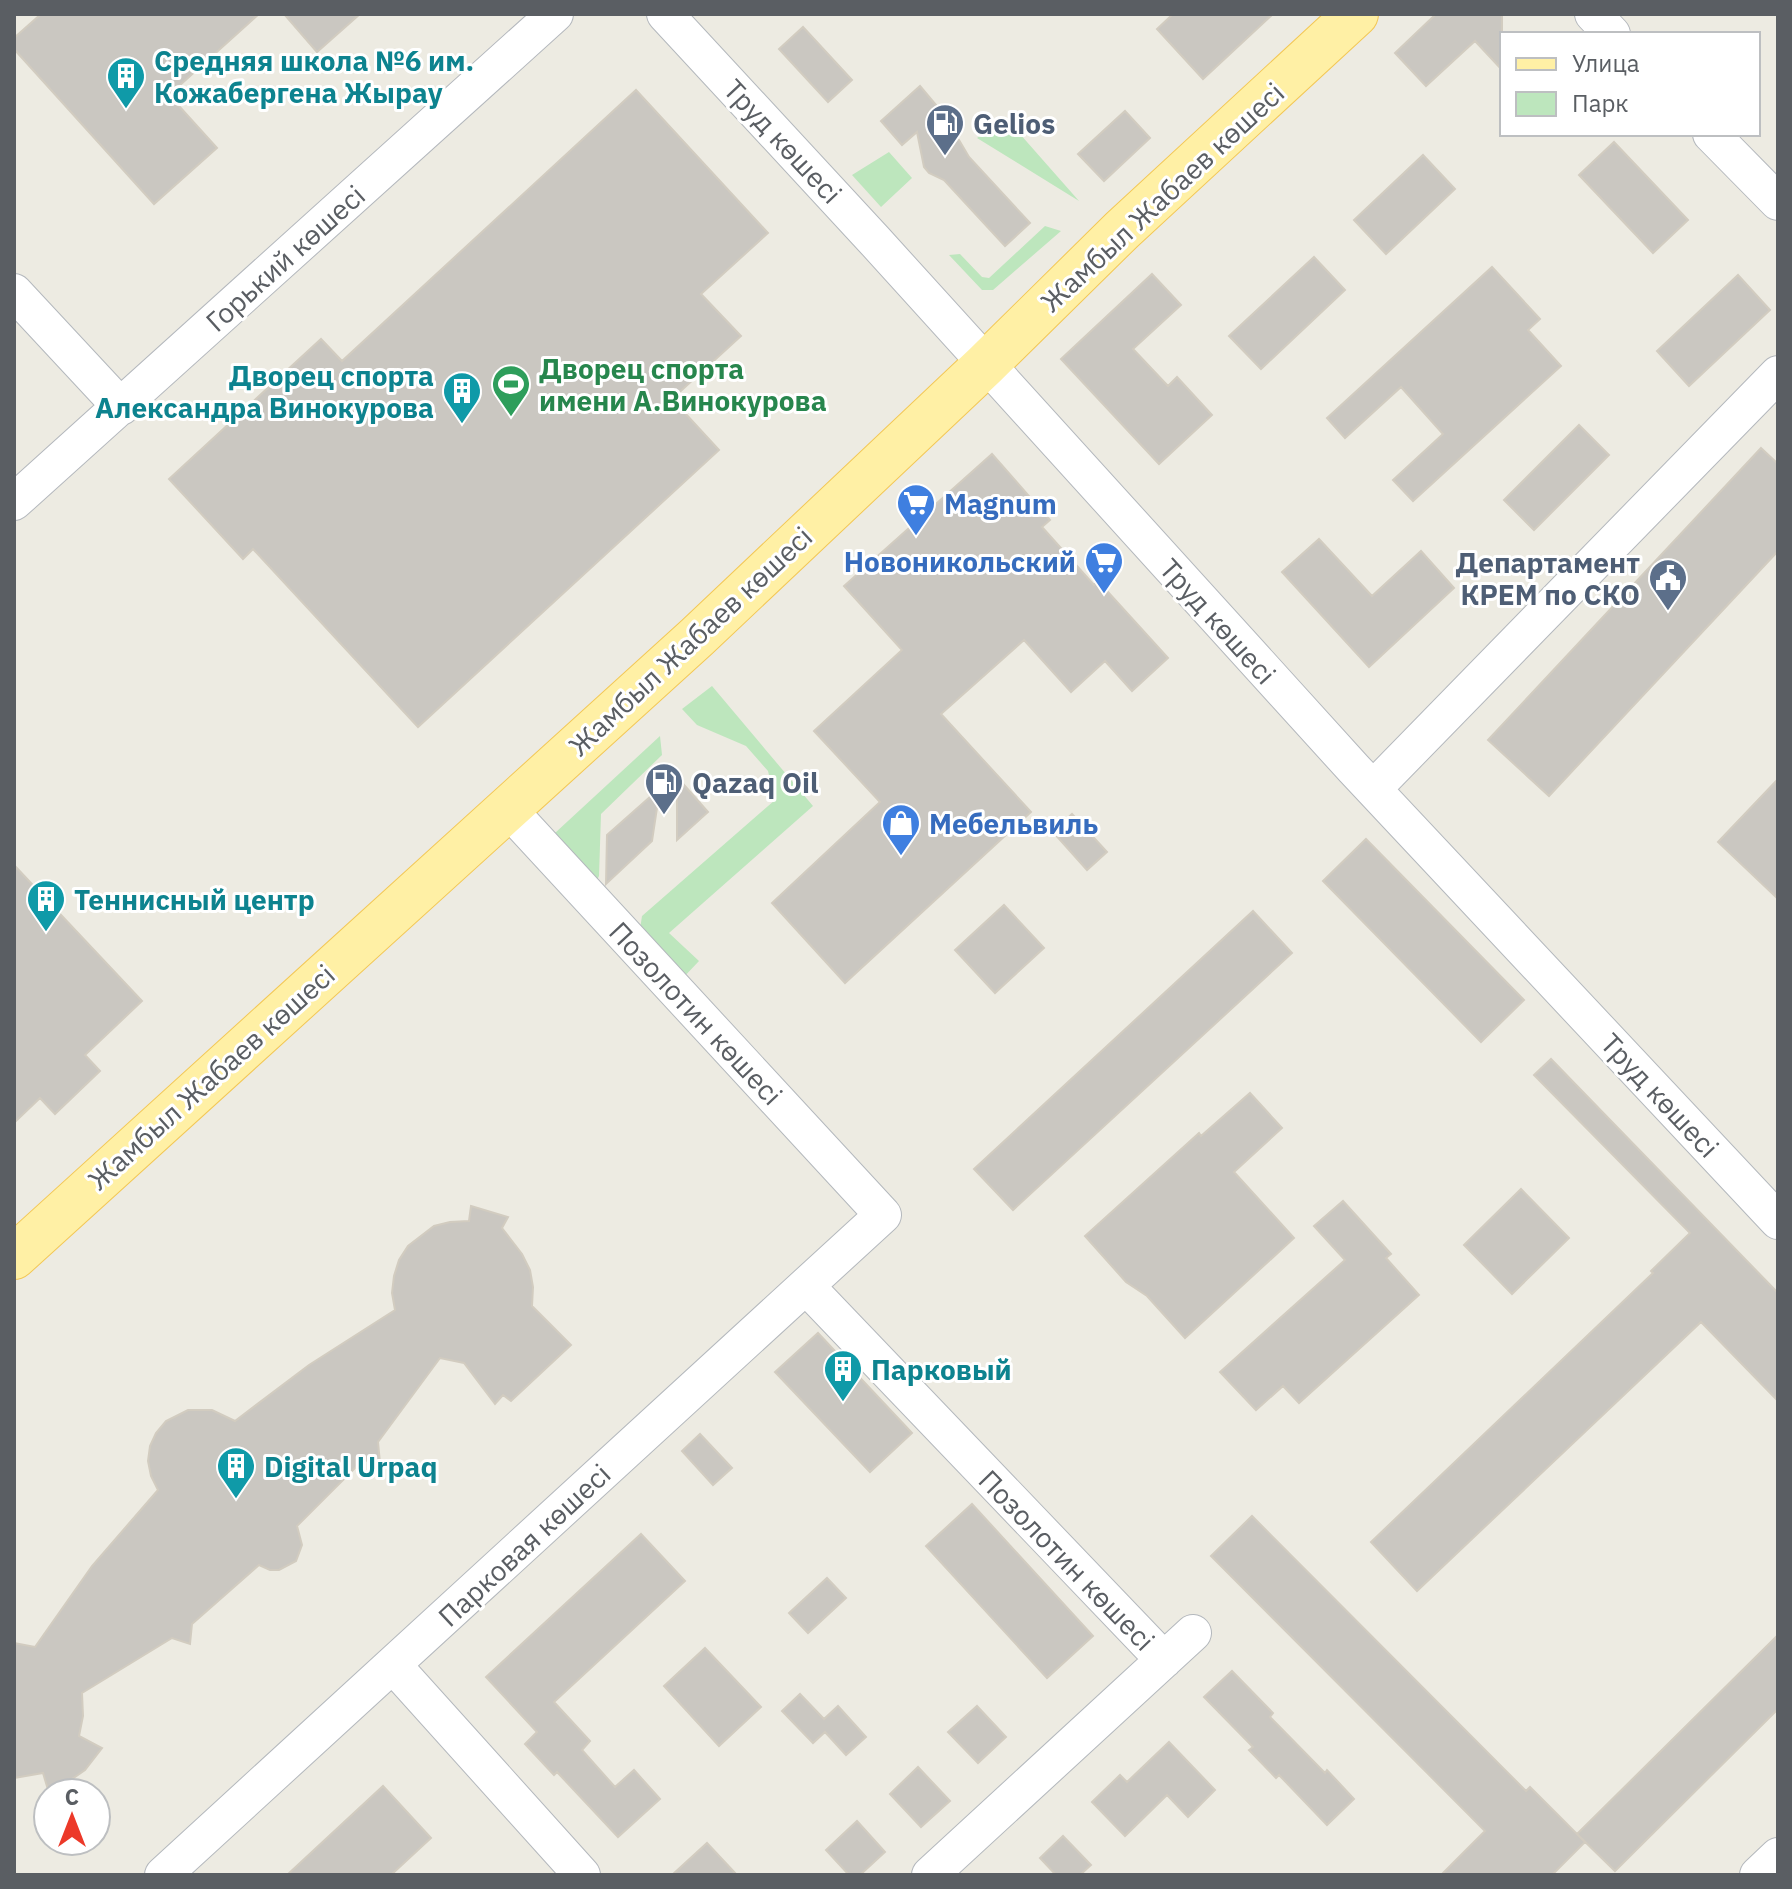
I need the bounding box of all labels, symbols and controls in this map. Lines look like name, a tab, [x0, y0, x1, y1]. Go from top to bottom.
legend	[1500, 32, 1760, 136]
place label: Средняя школа №6 им. Кожабергена Жырау	[154, 42, 474, 111]
text: Улица	[1572, 47, 1640, 79]
building icon: Средняя школа №6 им. Кожабергена Жырау	[105, 55, 147, 110]
street label: Труд көшесі	[716, 71, 850, 211]
street label: Жамбыл Жабаев көшесі	[1032, 74, 1292, 320]
text: Парк	[1572, 87, 1629, 119]
fuel station icon: Gelios	[924, 102, 966, 157]
place label: Gelios	[973, 105, 1055, 142]
street label: Горький көшесі	[198, 177, 372, 339]
place label: Дворец спорта имени А.Винокурова	[539, 350, 827, 419]
place label: Дворец спорта Александра Винокурова	[95, 357, 434, 426]
sports icon: Дворец спорта имени А.Винокурова	[490, 363, 532, 418]
building icon: Дворец спорта Александра Винокурова	[441, 370, 483, 425]
supermarket icon: Magnum	[895, 482, 937, 537]
place label: Magnum	[944, 485, 1057, 522]
street label: Жамбыл Жабаев көшесі	[560, 518, 820, 764]
supermarket icon: Новоникольский	[1083, 540, 1125, 595]
place label: Новоникольский	[844, 543, 1076, 580]
place label: Департамент КРЕМ по СКО	[1456, 544, 1640, 613]
street label: Труд көшесі	[1152, 550, 1284, 692]
public building icon: Департамент КРЕМ по СКО	[1647, 557, 1689, 612]
fuel station icon: Qazaq Oil	[643, 761, 685, 816]
place label: Qazaq Oil	[692, 764, 818, 801]
shop icon: Мебельвиль	[880, 802, 922, 857]
place label: Мебельвиль	[929, 805, 1098, 842]
building icon: Теннисный центр	[25, 878, 67, 933]
place label: Теннисный центр	[74, 881, 315, 918]
street label: Позолотин көшесі	[601, 913, 791, 1113]
street label: Жамбыл Жабаев көшесі	[80, 956, 342, 1198]
street label: Труд көшесі	[1593, 1025, 1727, 1165]
building icon: Парковый	[822, 1348, 864, 1403]
place label: Парковый	[871, 1351, 1012, 1388]
building icon: Digital Urpaq	[215, 1445, 257, 1500]
place label: Digital Urpaq	[264, 1448, 437, 1485]
street label: Парковая көшесі	[430, 1456, 618, 1634]
street label: Позолотин көшесі	[971, 1462, 1163, 1658]
north arrow	[32, 1777, 112, 1857]
text: С	[65, 1782, 79, 1811]

